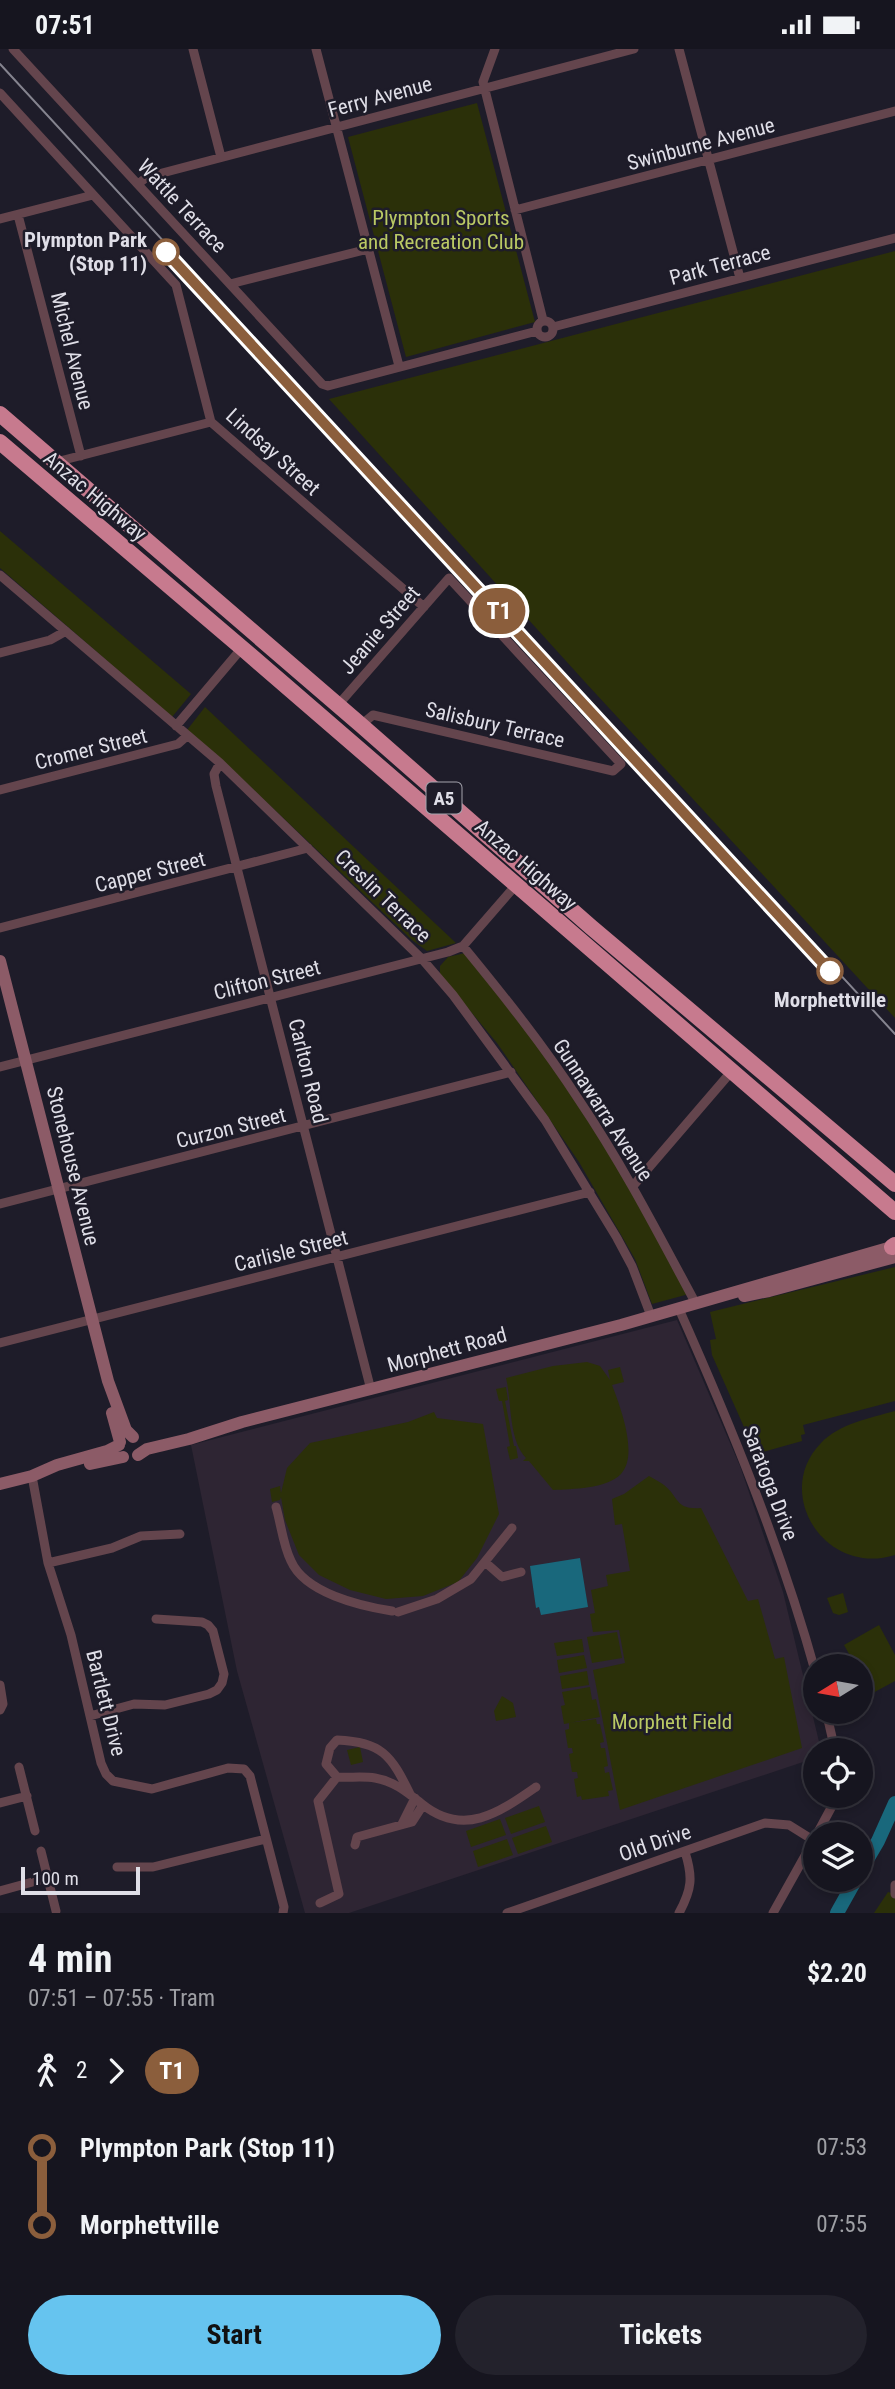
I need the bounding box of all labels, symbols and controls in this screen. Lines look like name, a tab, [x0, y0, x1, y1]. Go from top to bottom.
text: 07:51	[35, 10, 95, 40]
street label: Ferry Avenue	[325, 72, 435, 122]
street label: Swinburne Avenue	[625, 113, 778, 175]
street label: Wattle Terrace	[133, 154, 231, 258]
park label: Plympton Sports and Recreation Club	[358, 206, 524, 254]
place label: Plympton Park (Stop 11)	[24, 228, 148, 276]
marker: Plympton Park (Stop 11)	[153, 239, 179, 265]
street label: Park Terrace	[667, 240, 773, 290]
street label: Michel Avenue	[46, 290, 98, 412]
street label: Lindsay Street	[221, 404, 325, 500]
street label: Anzac Highway	[39, 446, 151, 546]
street label: Jeanie Street	[335, 581, 425, 679]
line badge: T1	[468, 588, 530, 634]
text: T1	[486, 597, 512, 625]
street label: Salisbury Terrace	[423, 697, 567, 753]
street label: Cromer Street	[32, 723, 150, 775]
road number: A5	[426, 783, 462, 813]
street label: Anzac Highway	[470, 814, 582, 916]
street label: Creslin Terrace	[330, 844, 436, 948]
street label: Capper Street	[92, 847, 208, 897]
street label: Clifton Street	[211, 955, 323, 1005]
marker: Morphettville	[817, 958, 843, 984]
place label: Morphettville	[774, 988, 886, 1012]
street label: Carlton Road	[283, 1016, 333, 1126]
street label: Gunnawarra Avenue	[548, 1035, 658, 1186]
street label: Stonehouse Avenue	[42, 1084, 104, 1248]
street label: Curzon Street	[174, 1103, 288, 1153]
street label: Carlisle Street	[232, 1225, 350, 1277]
street label: Morphett Road	[385, 1323, 509, 1377]
street label: Saratoga Drive	[737, 1422, 803, 1544]
street label: Bartlett Drive	[81, 1647, 131, 1759]
north arrow	[803, 1654, 873, 1724]
map controls	[803, 1654, 873, 1892]
park label: Morphett Field	[612, 1710, 732, 1734]
button: locate	[803, 1738, 873, 1808]
street label: Old Drive	[616, 1819, 694, 1866]
button: layers	[803, 1822, 873, 1892]
scale bar	[21, 1864, 140, 1896]
text: 100 m	[32, 1867, 79, 1890]
text: 4 min	[28, 1937, 112, 1981]
text: $2.20	[807, 1958, 867, 1988]
text: 07:51 – 07:55 · Tram	[28, 1985, 215, 2012]
icon: walk	[28, 2052, 66, 2090]
icon: forward	[97, 2052, 135, 2090]
text: 2	[76, 2057, 87, 2084]
text: T1	[159, 2057, 185, 2085]
text: Plympton Park (Stop 11)	[80, 2133, 335, 2163]
text: 07:53	[816, 2134, 867, 2161]
text: Morphettville	[80, 2210, 219, 2240]
text: 07:55	[816, 2211, 867, 2238]
button: Start	[28, 2295, 441, 2375]
button: Tickets	[455, 2295, 867, 2375]

